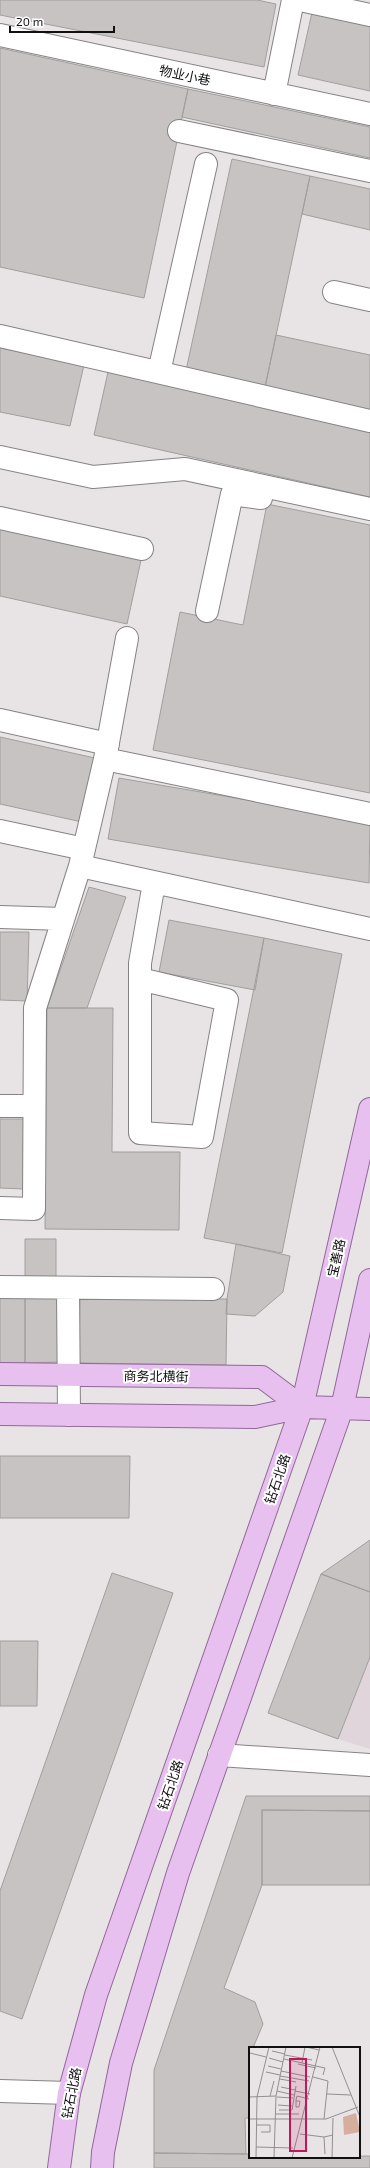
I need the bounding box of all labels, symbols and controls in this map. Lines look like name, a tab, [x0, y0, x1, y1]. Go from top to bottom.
scale bar	[10, 8, 114, 34]
text: 20 m	[16, 14, 43, 28]
street label: 物业小巷	[158, 62, 212, 88]
street label: 宝善路	[324, 1237, 348, 1279]
street label: 商务北横街	[123, 1367, 189, 1385]
street label: 钻石北路	[261, 1452, 293, 1506]
street label: 钻石北路	[154, 1758, 186, 1812]
inset map	[249, 2047, 360, 2158]
street label: 钻石北路	[58, 2066, 84, 2120]

